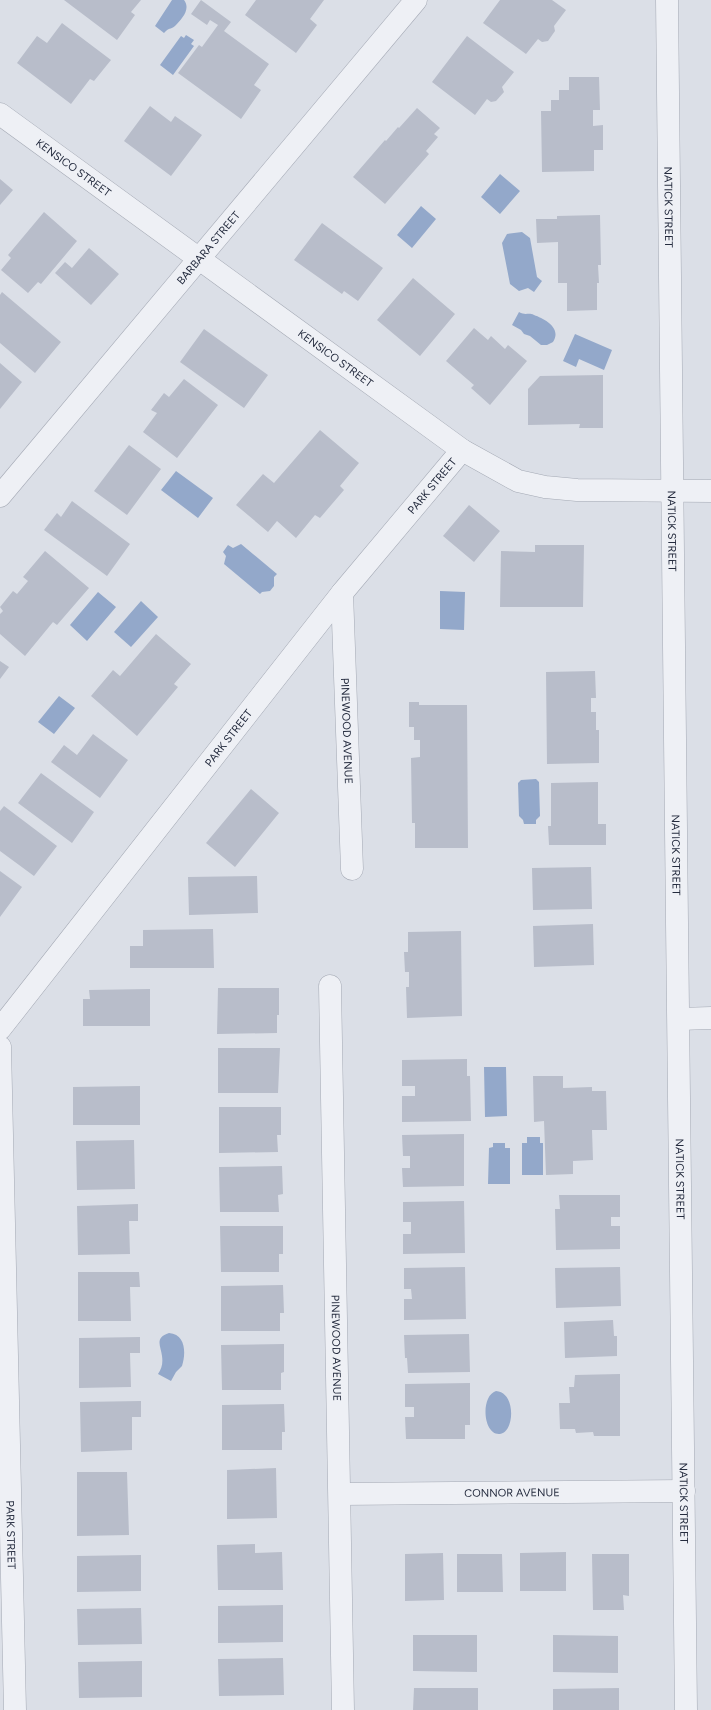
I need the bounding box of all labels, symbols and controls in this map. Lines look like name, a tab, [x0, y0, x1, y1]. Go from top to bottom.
street label: KENSICO STREET	[34, 136, 114, 199]
street label: NATICK STREET	[662, 166, 676, 248]
street label: BARBARA STREET	[174, 209, 242, 287]
street label: KENSICO STREET	[296, 327, 376, 390]
street label: PARK STREET	[405, 455, 459, 516]
street label: NATICK STREET	[665, 490, 679, 572]
street label: PINEWOOD AVENUE	[339, 678, 355, 784]
street label: PARK STREET	[202, 707, 255, 769]
street label: NATICK STREET	[669, 814, 683, 896]
street label: NATICK STREET	[673, 1138, 687, 1220]
street label: PINEWOOD AVENUE	[329, 1295, 344, 1401]
street label: NATICK STREET	[677, 1462, 691, 1544]
street label: CONNOR AVENUE	[464, 1486, 560, 1499]
street label: PARK STREET	[4, 1500, 18, 1570]

